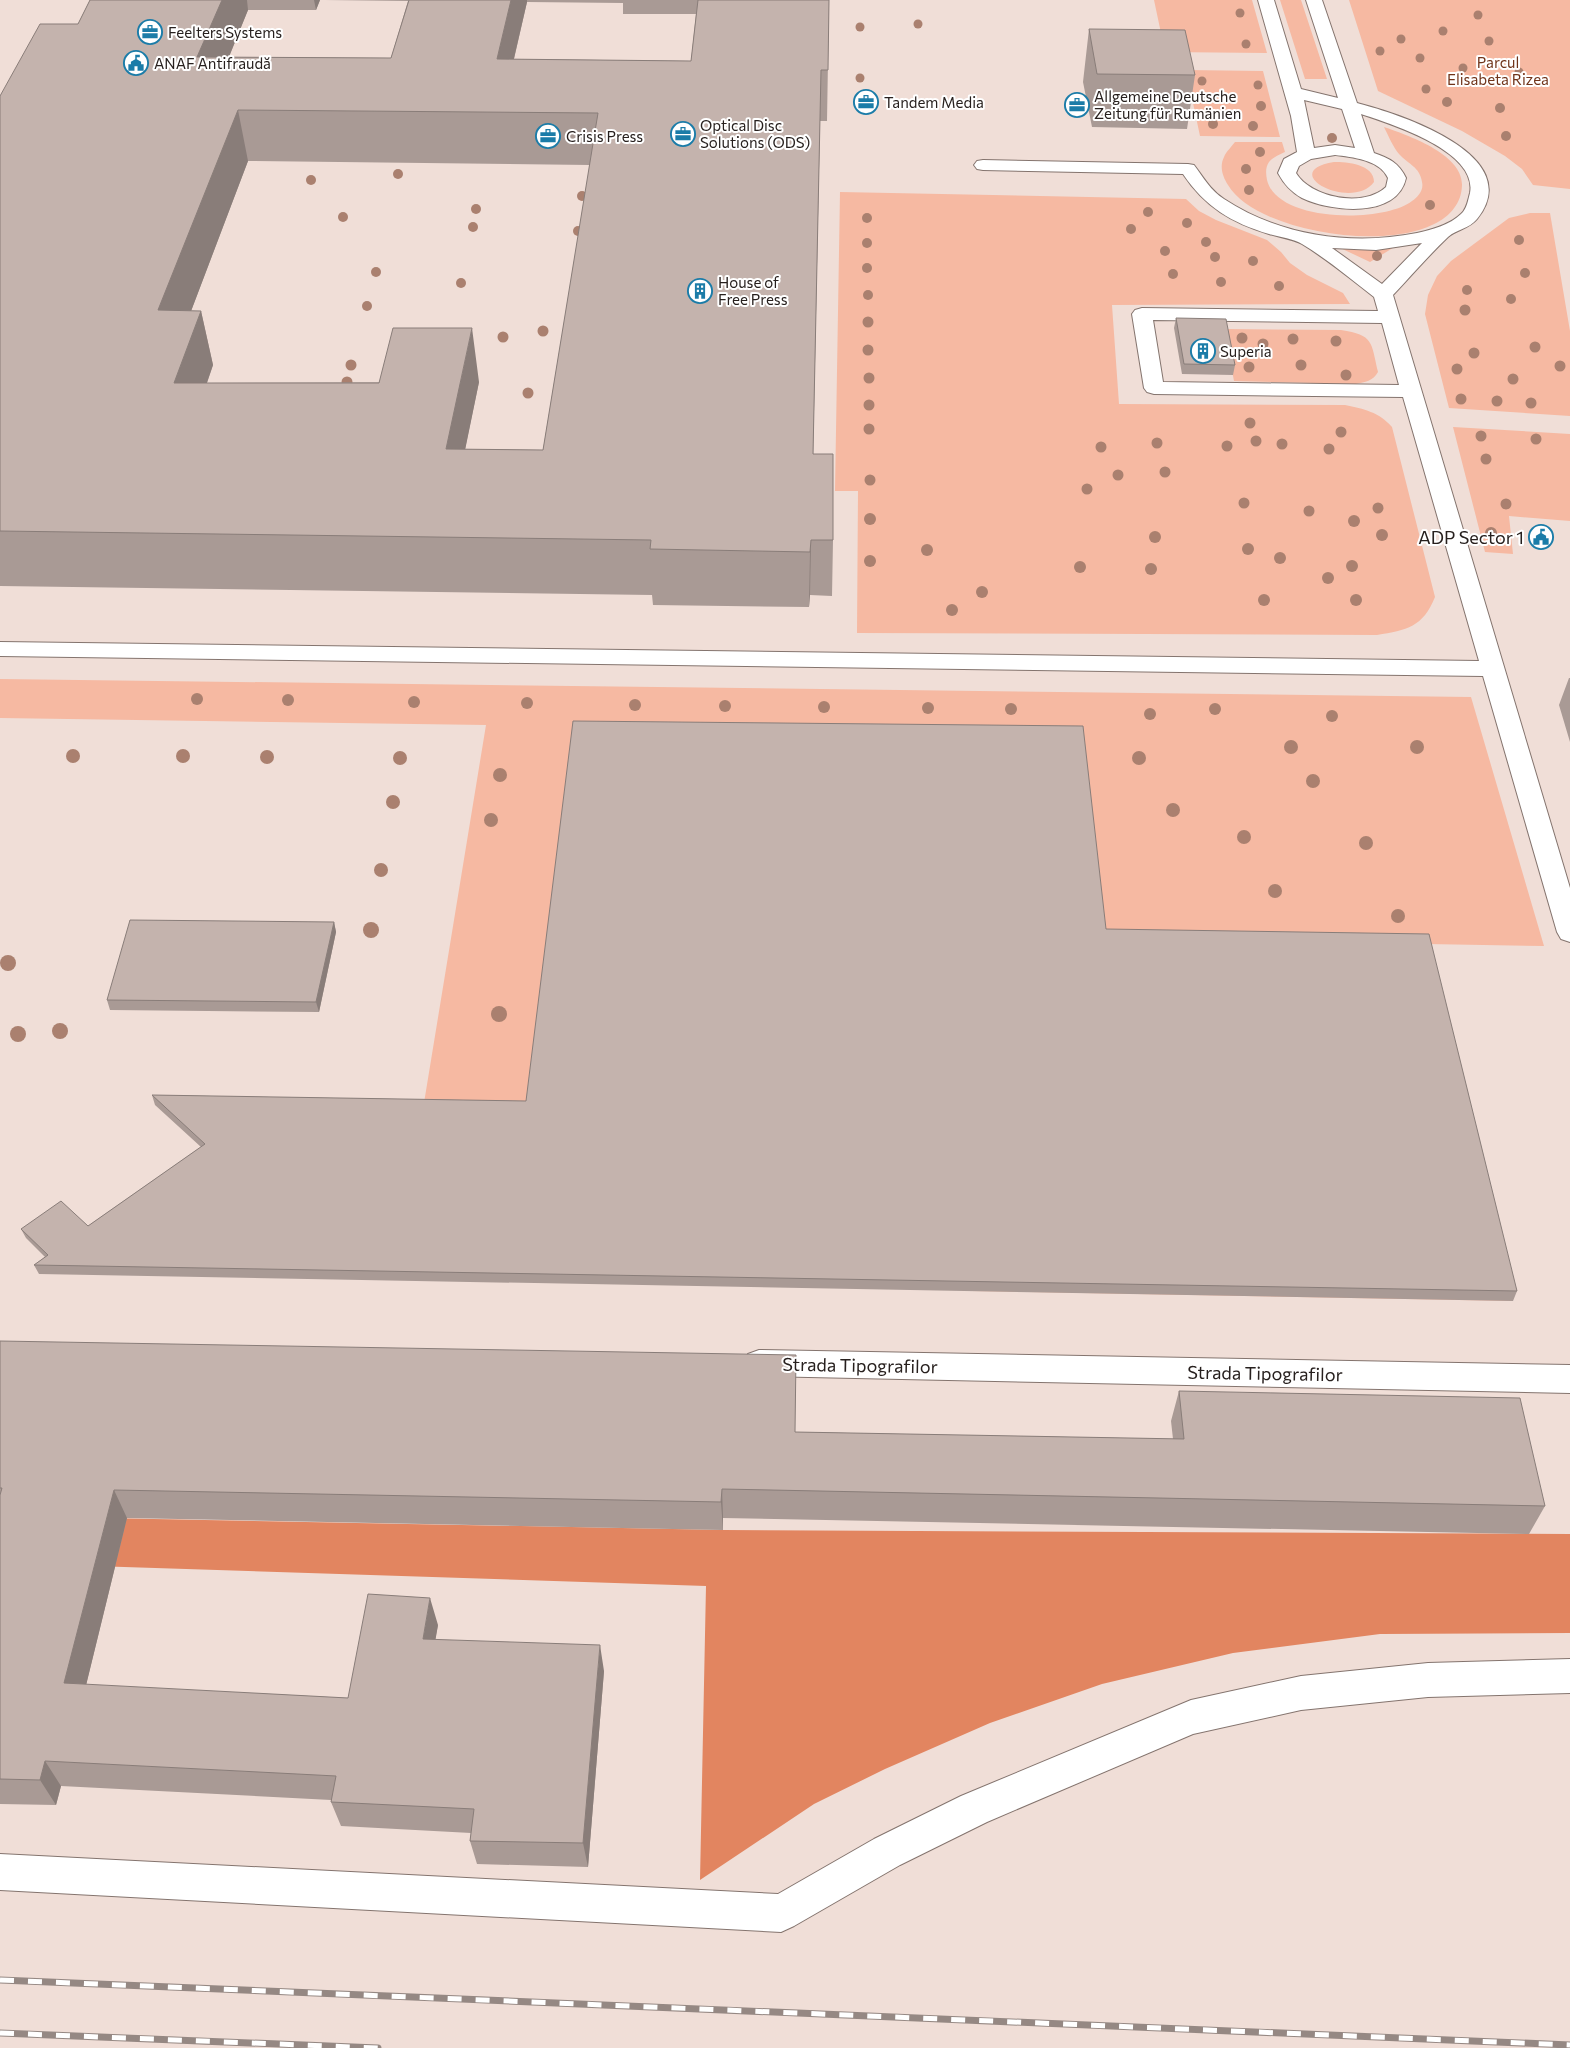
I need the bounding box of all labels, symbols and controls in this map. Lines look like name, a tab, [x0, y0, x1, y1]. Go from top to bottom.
office icon: Feelters Systems	[137, 19, 163, 45]
place label: Feelters Systems	[168, 23, 282, 41]
public building icon: ANAF Antifraudă	[123, 50, 149, 76]
park label: Parcul Elisabeta Rizea	[1447, 53, 1549, 88]
place label: ANAF Antifraudă	[154, 54, 271, 72]
place label: Allgemeine Deutsche Zeitung für Rumänien	[1094, 87, 1241, 122]
office icon: Tandem Media	[853, 89, 879, 115]
office icon: Allgemeine Deutsche Zeitung für Rumänien	[1064, 92, 1090, 118]
place label: Tandem Media	[884, 93, 984, 111]
place label: Optical Disc Solutions (ODS)	[700, 116, 810, 151]
office icon: Optical Disc Solutions (ODS)	[670, 121, 696, 147]
office icon: Crisis Press	[535, 123, 561, 149]
place label: Crisis Press	[566, 127, 643, 145]
place label: House of Free Press	[718, 273, 788, 308]
building icon: House of Free Press	[687, 278, 713, 304]
building icon: Superia	[1190, 338, 1216, 364]
place label: Superia	[1220, 342, 1272, 360]
public building icon: ADP Sector 1	[1528, 524, 1554, 550]
place label: ADP Sector 1	[1418, 526, 1524, 548]
street label: Strada Tipografilor	[782, 1353, 938, 1377]
street label: Strada Tipografilor	[1187, 1361, 1343, 1385]

